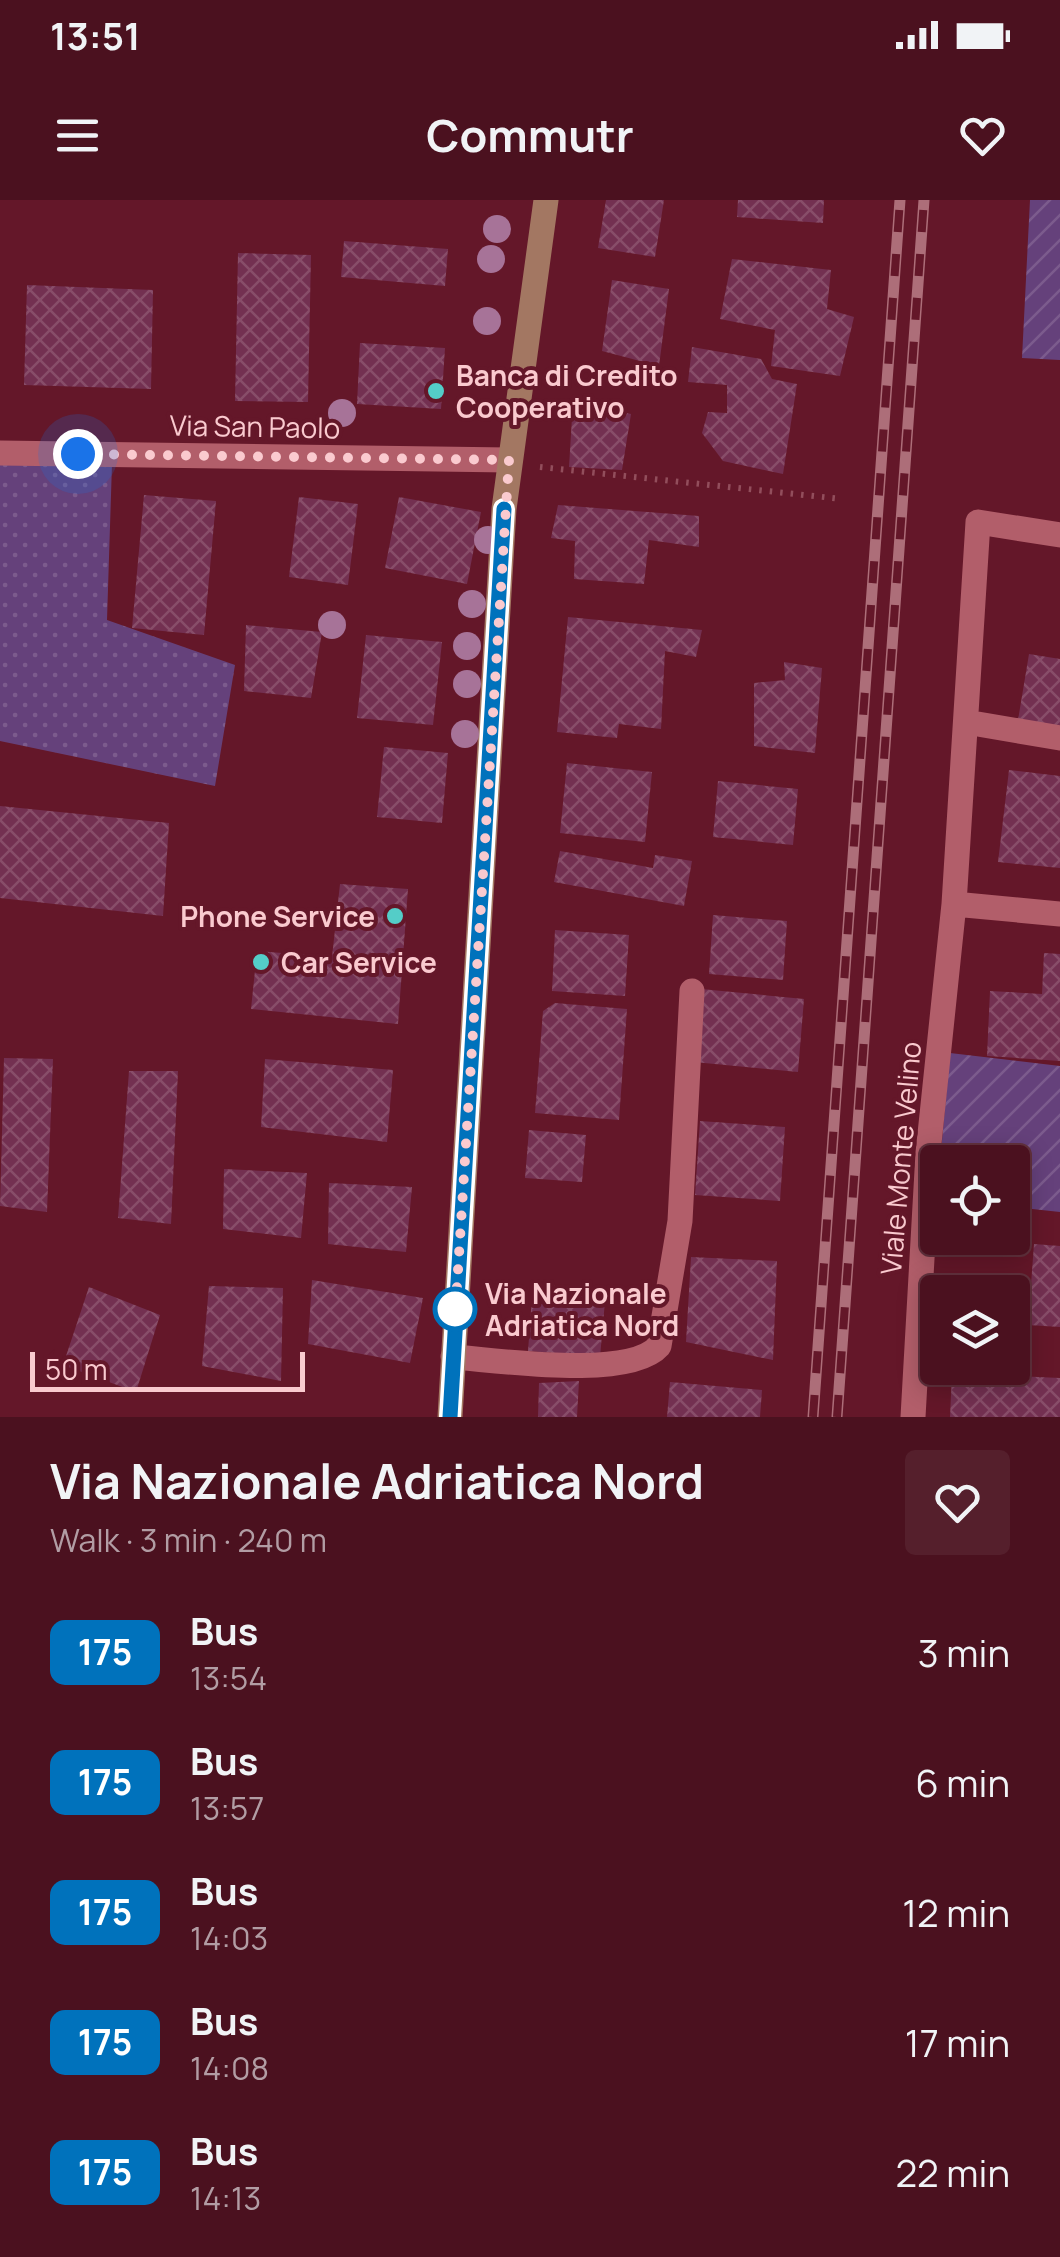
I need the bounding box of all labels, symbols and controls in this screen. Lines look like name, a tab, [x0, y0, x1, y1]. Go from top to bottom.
text: 13:51	[50, 9, 141, 61]
text: Commutr	[426, 104, 634, 166]
icon: menu	[50, 108, 105, 163]
icon: heart	[955, 108, 1010, 163]
place label: Banca di Credito Cooperativo	[456, 356, 678, 426]
marker: Banca di Credito Cooperativo	[425, 380, 447, 402]
street label: Via San Paolo	[169, 406, 341, 446]
your location	[53, 429, 103, 479]
place label: Phone Service	[180, 897, 375, 935]
marker: Phone Service	[384, 905, 406, 927]
place label: Car Service	[281, 943, 437, 981]
marker: Car Service	[250, 951, 272, 973]
street label: Viale Monte Velino	[871, 1040, 929, 1276]
map controls	[920, 1145, 1030, 1385]
button: locate	[920, 1145, 1030, 1255]
place label: Via Nazionale Adriatica Nord	[485, 1274, 679, 1344]
button: layers	[920, 1275, 1030, 1385]
marker: Via Nazionale Adriatica Nord	[434, 1288, 476, 1330]
scale bar	[30, 1347, 305, 1392]
text: 50 m	[45, 1350, 108, 1388]
text: Via Nazionale Adriatica Nord	[50, 1448, 704, 1513]
button: heart	[905, 1450, 1010, 1555]
text: Walk · 3 min · 240 m	[50, 1518, 327, 1562]
text: Bus	[190, 1604, 258, 1656]
text: 3 min	[918, 1626, 1010, 1678]
text: 175	[78, 1628, 132, 1676]
text: 13:54	[190, 1656, 267, 1700]
text: Bus	[190, 1734, 258, 1786]
text: 6 min	[915, 1756, 1010, 1808]
text: 175	[78, 1758, 132, 1806]
text: 13:57	[190, 1786, 264, 1830]
text: Bus	[190, 1864, 258, 1916]
text: 12 min	[902, 1886, 1010, 1938]
text: 175	[78, 1888, 132, 1936]
text: 14:03	[190, 1916, 268, 1960]
text: Bus	[190, 1994, 258, 2046]
text: 17 min	[905, 2016, 1010, 2068]
text: 175	[78, 2018, 132, 2066]
text: 14:08	[190, 2046, 269, 2090]
text: Bus	[190, 2124, 258, 2176]
text: 22 min	[895, 2146, 1010, 2198]
text: 175	[78, 2148, 132, 2196]
text: 14:13	[190, 2176, 261, 2220]

